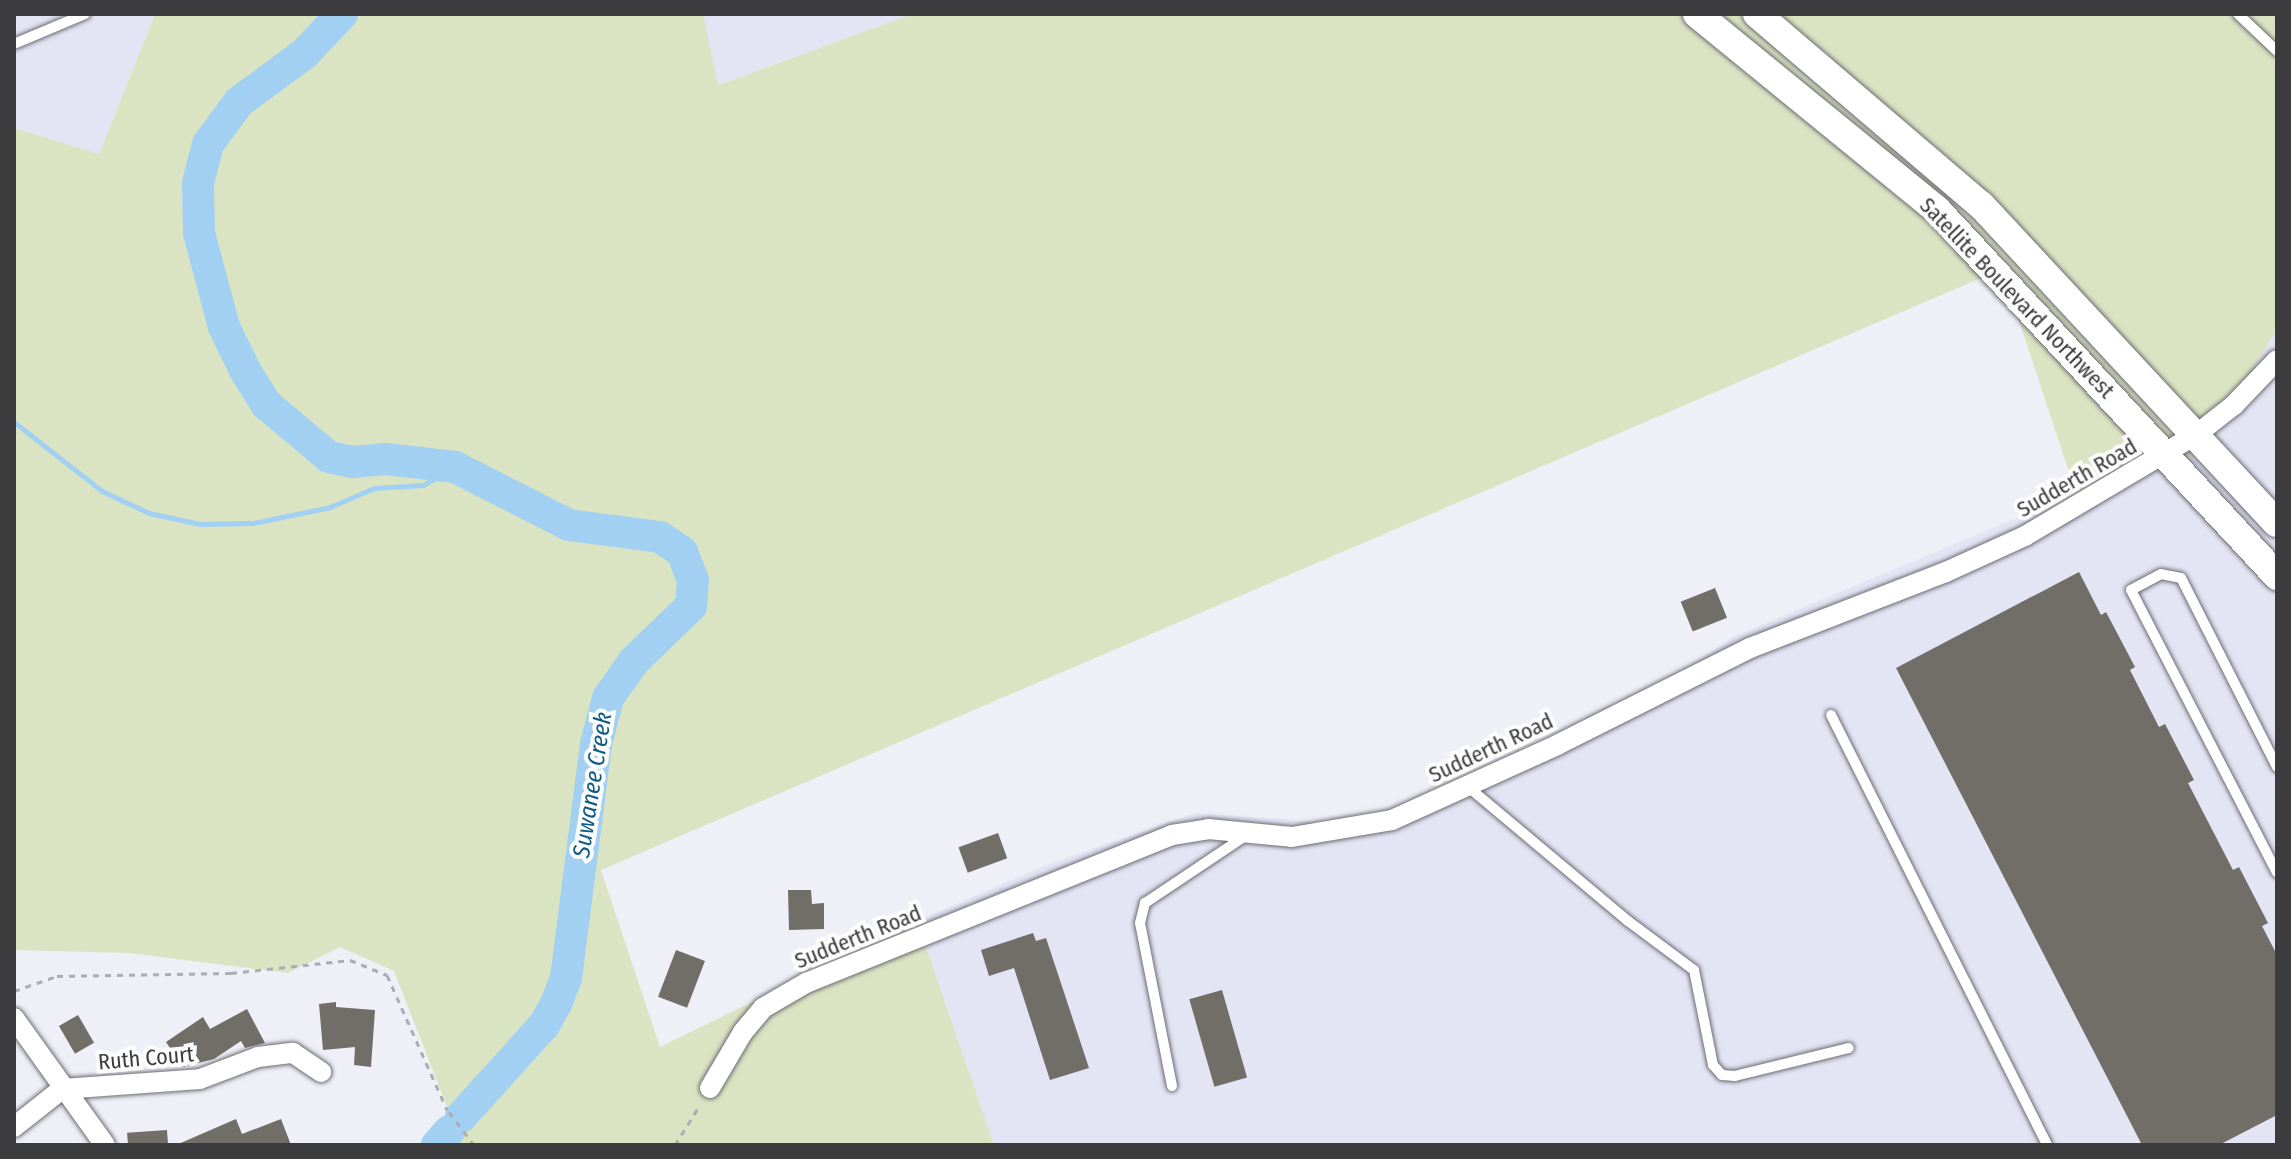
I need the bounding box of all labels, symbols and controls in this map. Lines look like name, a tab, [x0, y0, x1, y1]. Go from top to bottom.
street label: Satellite Boulevard Northwest	[1914, 192, 2120, 404]
street label: Sudderth Road	[2012, 433, 2142, 523]
street label: Sudderth Road	[1425, 708, 1557, 788]
water label: Suwanee Creek	[567, 710, 619, 860]
street label: Sudderth Road	[791, 900, 925, 974]
street label: Ruth Court	[97, 1041, 195, 1075]

